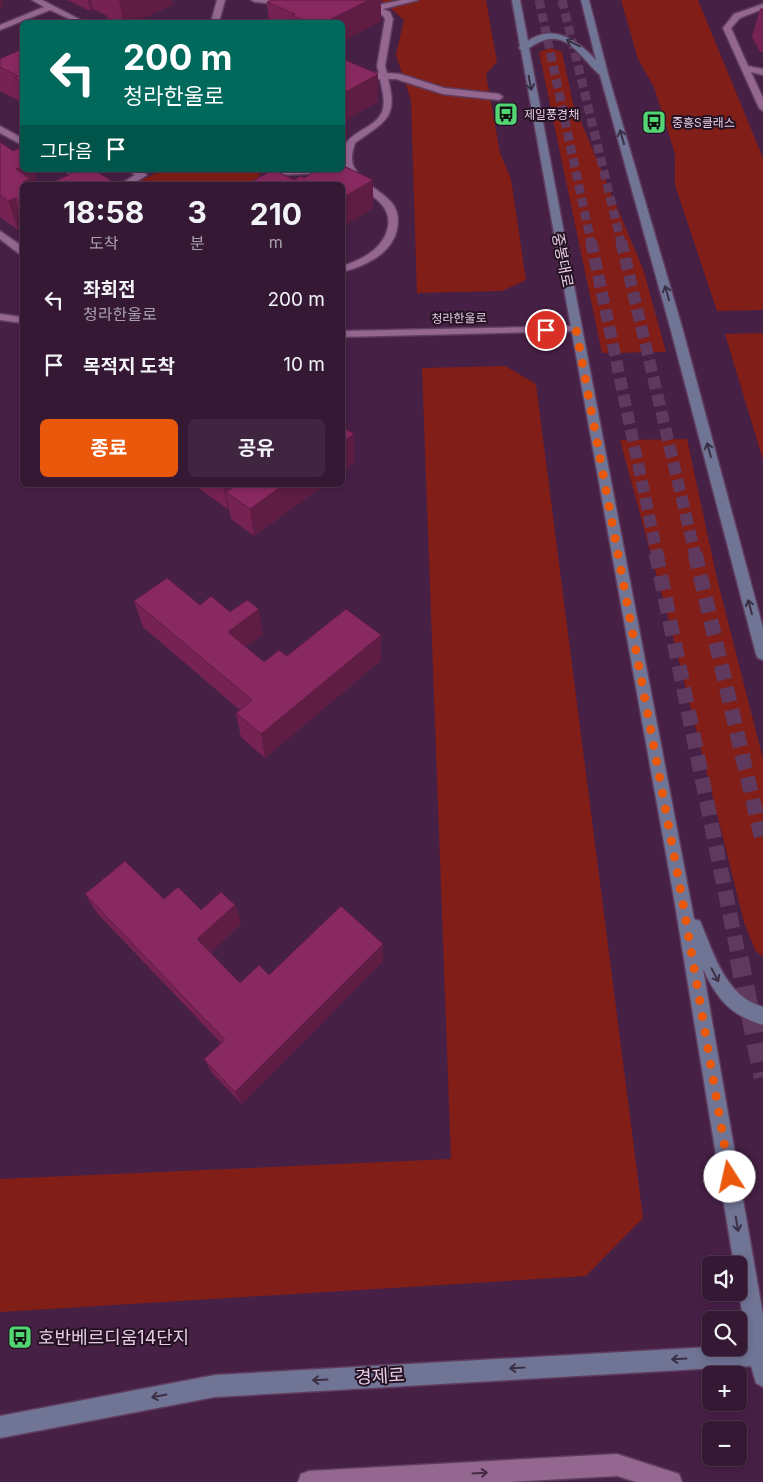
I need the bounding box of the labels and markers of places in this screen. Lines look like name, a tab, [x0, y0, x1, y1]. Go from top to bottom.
bus stop icon: 제일풍경채	[493, 101, 519, 127]
place label: 제일풍경채	[524, 107, 579, 122]
bus stop icon: 중흥S클래스	[641, 109, 667, 135]
place label: 중흥S클래스	[672, 115, 735, 130]
pin	[525, 309, 567, 351]
bus stop icon: 호반베르디움14단지	[7, 1324, 33, 1350]
place label: 호반베르디움14단지	[38, 1327, 189, 1348]

